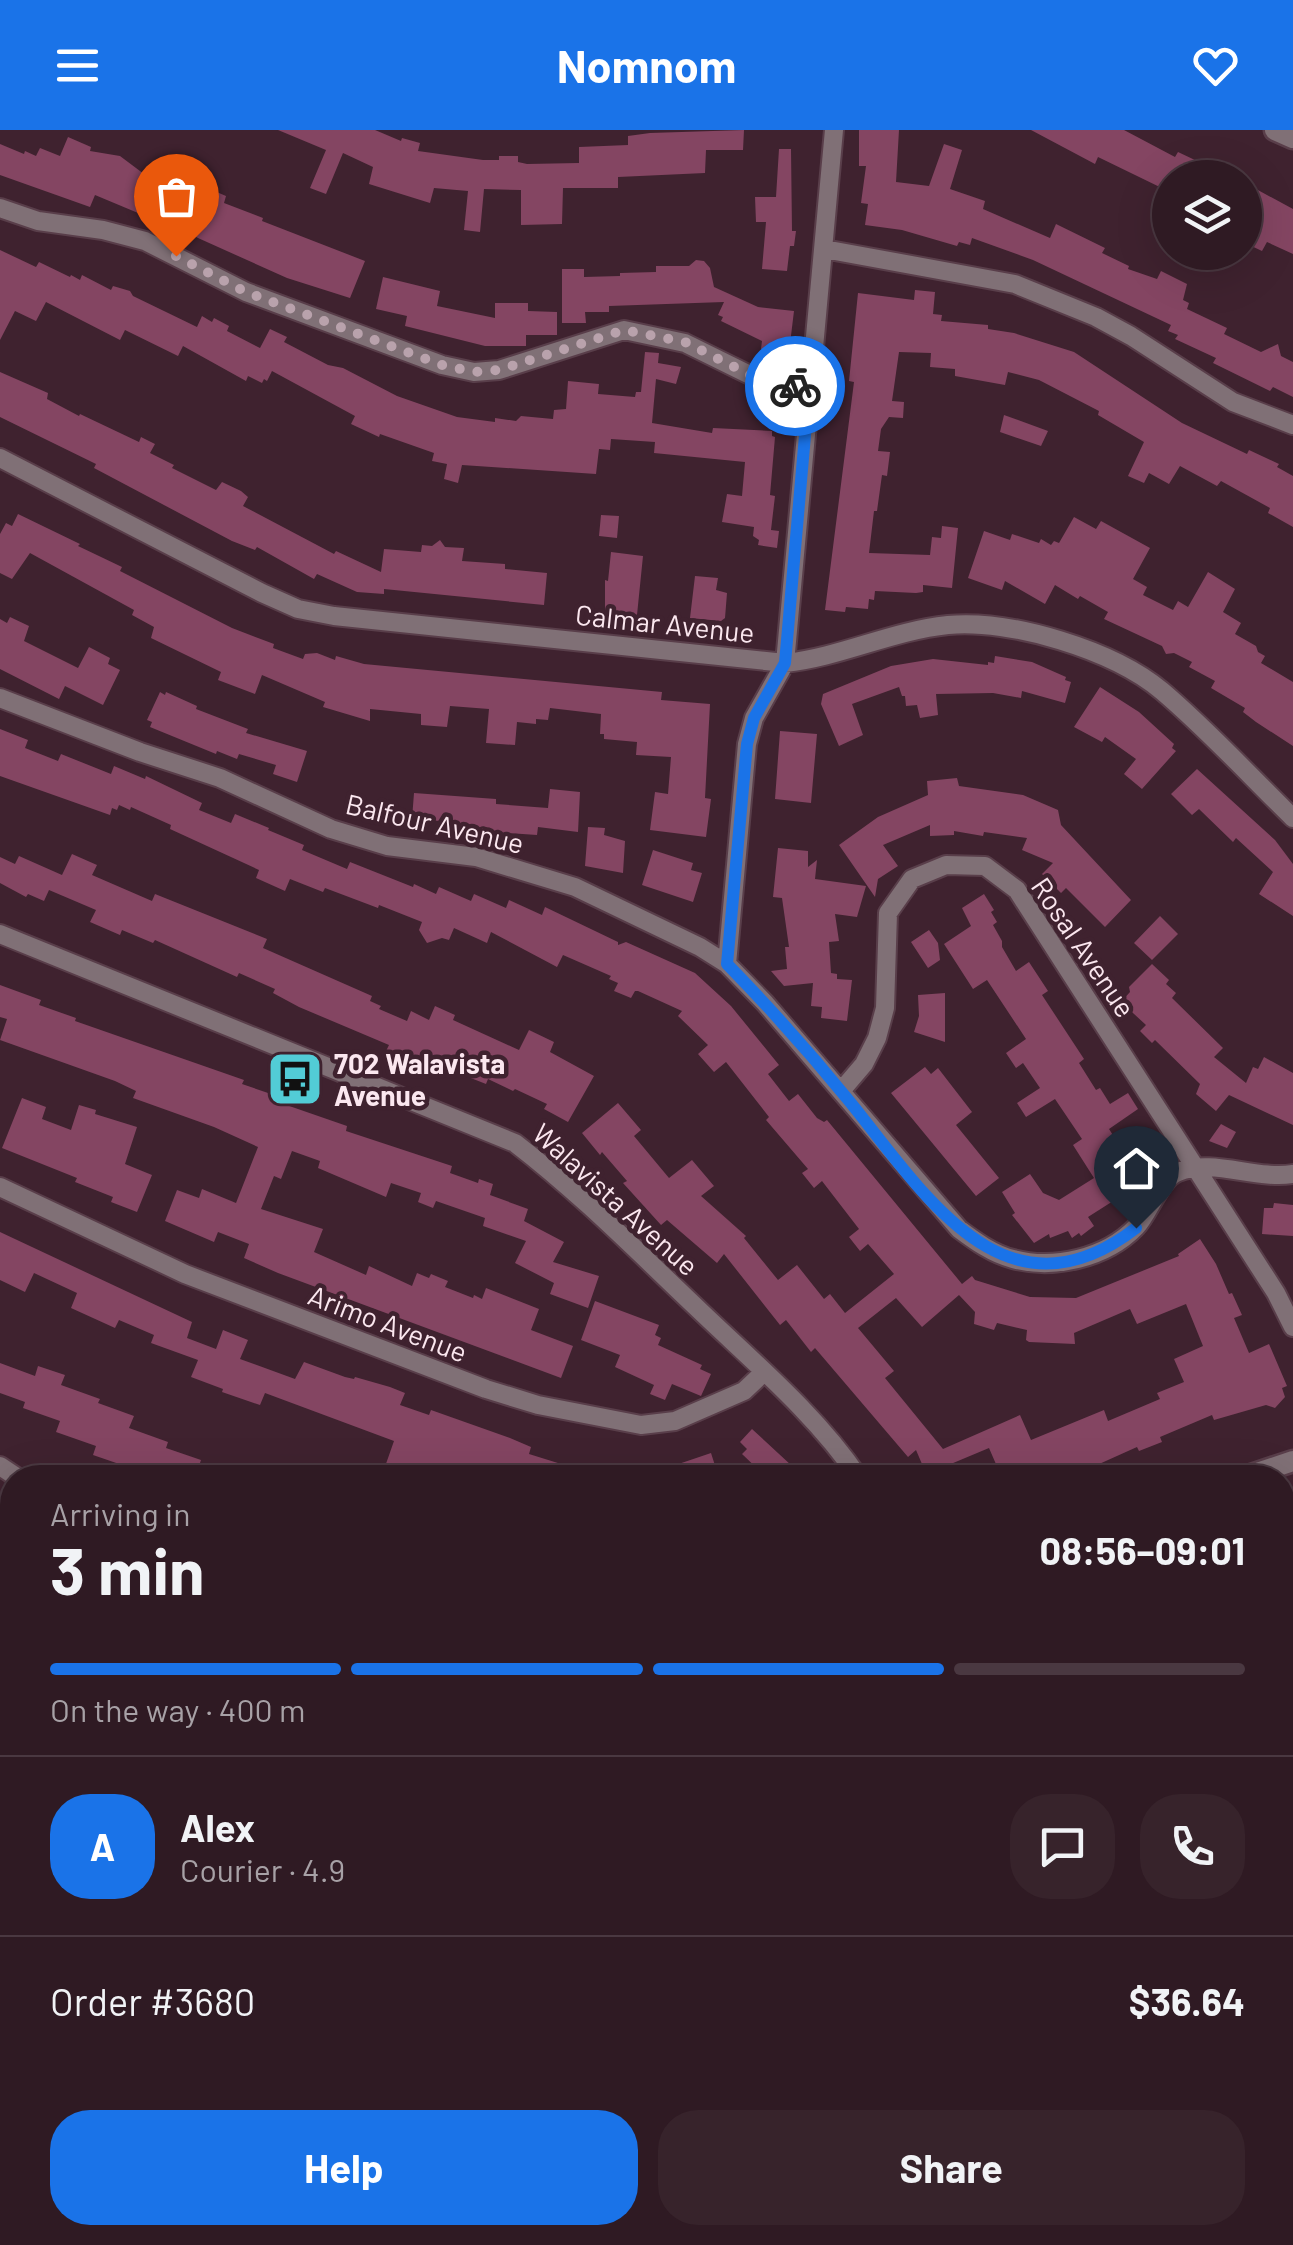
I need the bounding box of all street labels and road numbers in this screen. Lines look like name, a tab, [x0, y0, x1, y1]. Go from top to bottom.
street label: Calmar Avenue	[574, 597, 756, 649]
street label: Balfour Avenue	[343, 786, 527, 860]
street label: Rosal Avenue	[1025, 871, 1143, 1023]
street label: Walavista Avenue	[526, 1116, 706, 1282]
street label: Arimo Avenue	[304, 1277, 472, 1369]

